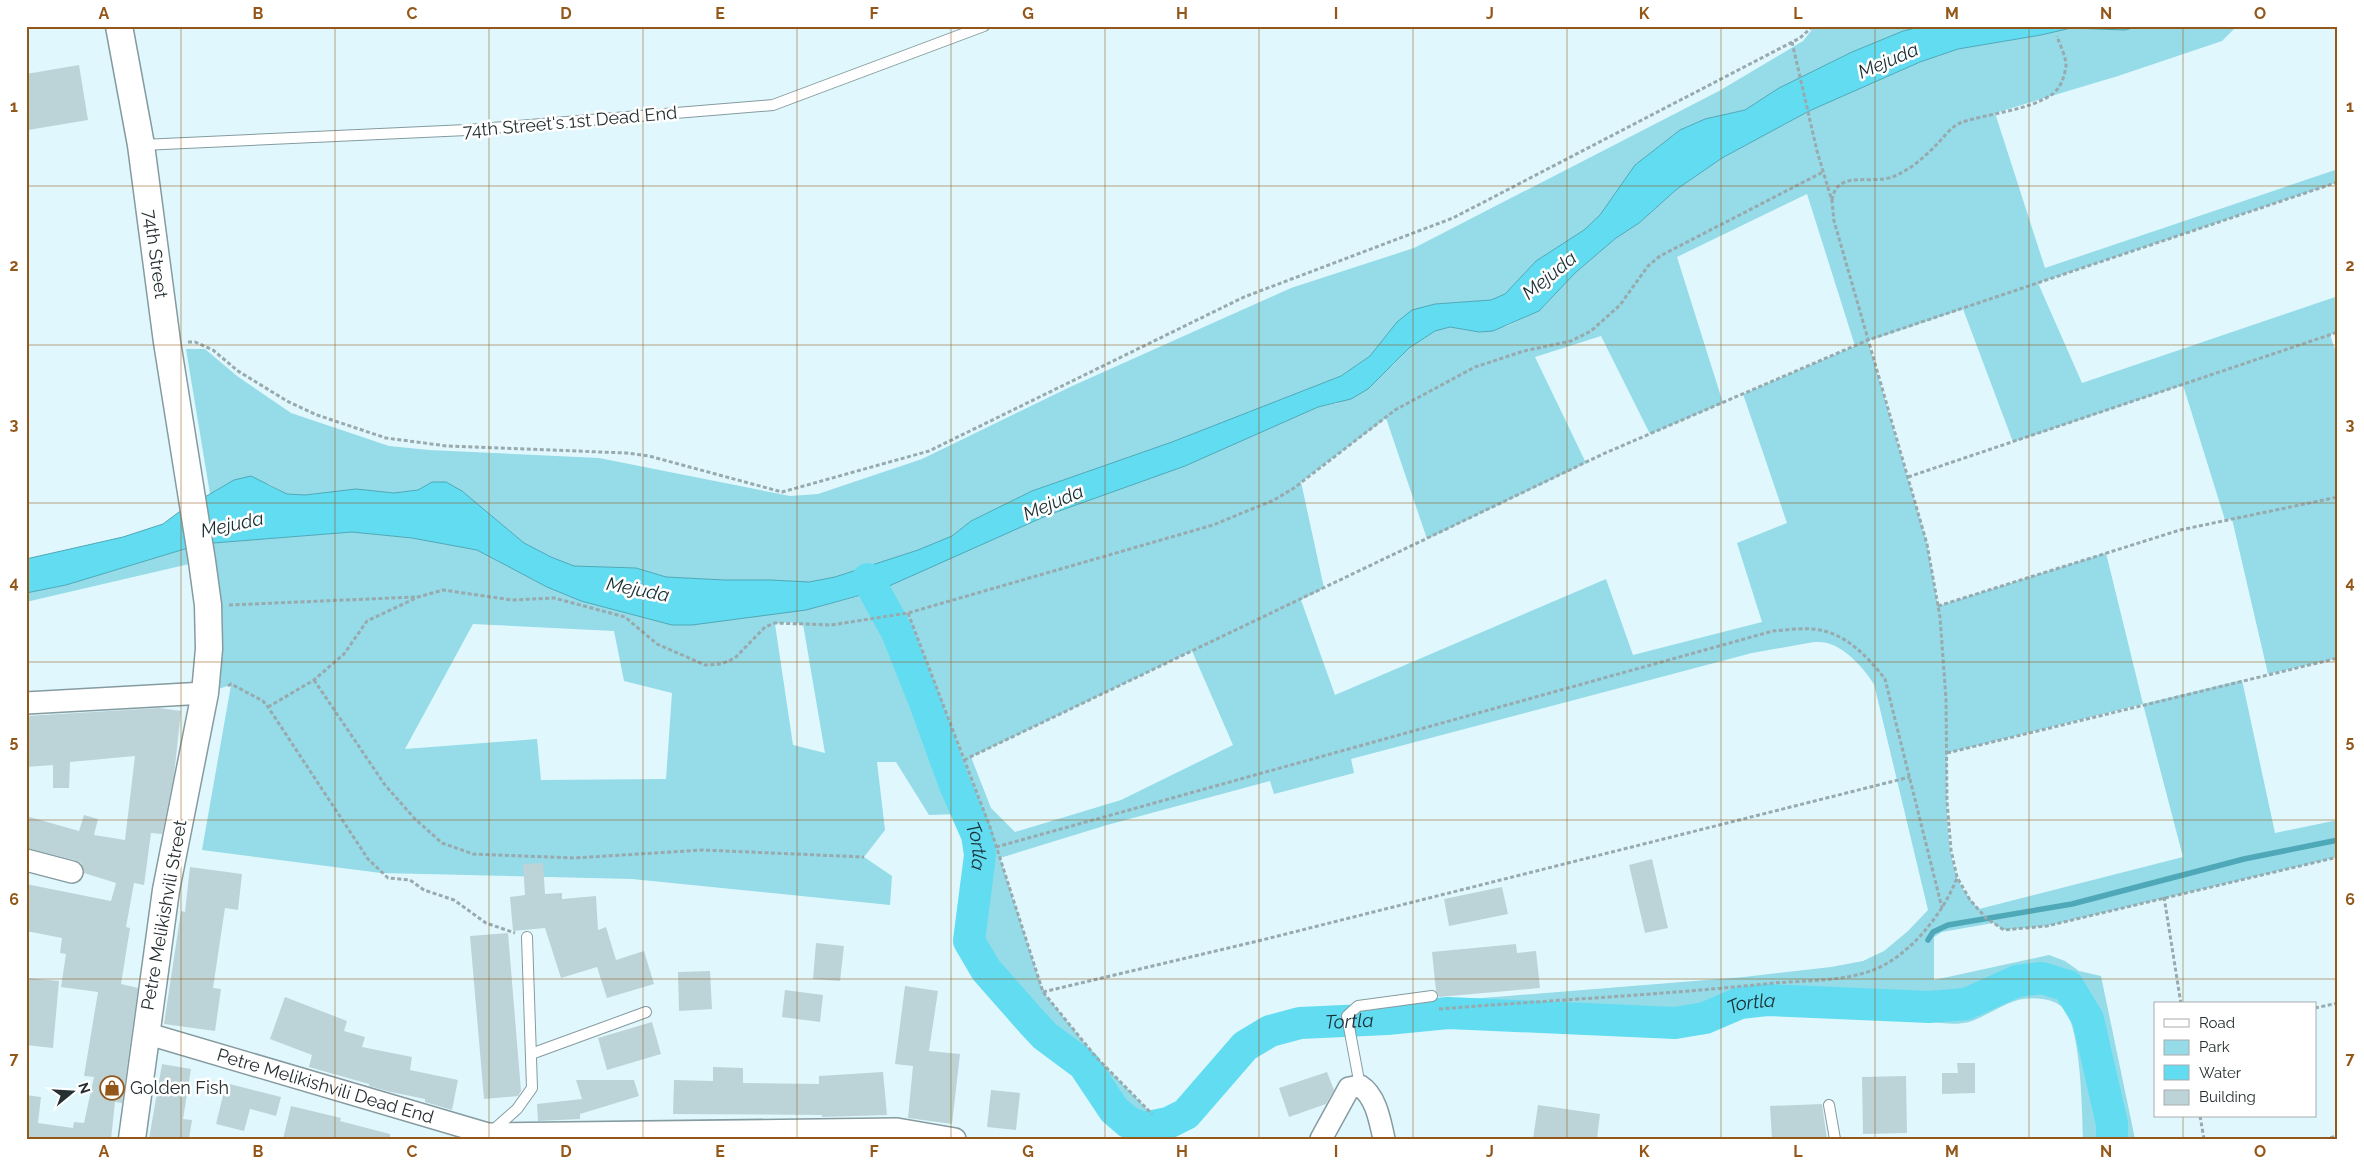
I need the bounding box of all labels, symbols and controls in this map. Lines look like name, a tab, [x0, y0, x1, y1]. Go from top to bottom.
text: A	[99, 4, 110, 23]
text: B	[253, 4, 264, 23]
text: C	[407, 4, 418, 23]
text: D	[560, 4, 572, 23]
text: E	[715, 4, 725, 23]
text: F	[869, 4, 879, 23]
text: G	[1022, 4, 1034, 23]
text: H	[1176, 4, 1188, 23]
text: I	[1334, 4, 1338, 23]
text: J	[1486, 4, 1494, 23]
text: K	[1639, 4, 1650, 23]
text: L	[1793, 4, 1803, 23]
text: M	[1945, 4, 1959, 23]
text: N	[2100, 4, 2112, 23]
text: O	[2254, 4, 2266, 23]
water label: Mejuda	[1854, 37, 1922, 83]
text: 1	[10, 97, 18, 116]
text: 1	[2346, 97, 2354, 116]
street label: 74th Street's 1st Dead End	[462, 102, 678, 141]
street label: 74th Street	[140, 208, 172, 300]
water label: Mejuda	[1517, 246, 1581, 304]
text: 2	[9, 256, 19, 275]
text: 2	[2345, 256, 2355, 275]
text: 3	[10, 415, 19, 434]
text: 3	[2346, 415, 2355, 434]
water label: Mejuda	[1019, 479, 1087, 525]
water label: Mejuda	[199, 507, 265, 541]
water label: Mejuda	[605, 572, 671, 606]
text: 4	[9, 573, 19, 592]
text: 4	[2345, 573, 2355, 592]
text: 5	[10, 732, 19, 751]
text: 5	[2346, 732, 2355, 751]
street label: Petre Melikishvili Street	[136, 818, 191, 1012]
water label: Tortla	[962, 818, 991, 872]
text: 6	[9, 890, 19, 909]
text: 6	[2345, 890, 2355, 909]
water label: Tortla	[1723, 989, 1776, 1018]
legend	[2154, 1002, 2316, 1118]
water label: Tortla	[1324, 1009, 1374, 1033]
text: Road	[2199, 1014, 2235, 1032]
text: Park	[2199, 1038, 2230, 1056]
street label: Petre Melikishvili Dead End	[215, 1044, 436, 1127]
text: 7	[10, 1049, 19, 1068]
text: 7	[2346, 1049, 2355, 1068]
text: Water	[2199, 1064, 2242, 1082]
north arrow	[48, 1068, 98, 1118]
shop icon: Golden Fish	[99, 1075, 125, 1101]
place label: Golden Fish	[130, 1077, 229, 1098]
text: N	[75, 1080, 94, 1096]
text: Building	[2199, 1088, 2256, 1106]
text: A	[99, 1142, 110, 1161]
text: B	[253, 1142, 264, 1161]
text: C	[407, 1142, 418, 1161]
text: D	[560, 1142, 572, 1161]
text: E	[715, 1142, 725, 1161]
text: F	[869, 1142, 879, 1161]
text: G	[1022, 1142, 1034, 1161]
text: H	[1176, 1142, 1188, 1161]
text: I	[1334, 1142, 1338, 1161]
text: J	[1486, 1142, 1494, 1161]
text: K	[1639, 1142, 1650, 1161]
text: L	[1793, 1142, 1803, 1161]
text: M	[1945, 1142, 1959, 1161]
text: N	[2100, 1142, 2112, 1161]
text: O	[2254, 1142, 2266, 1161]

